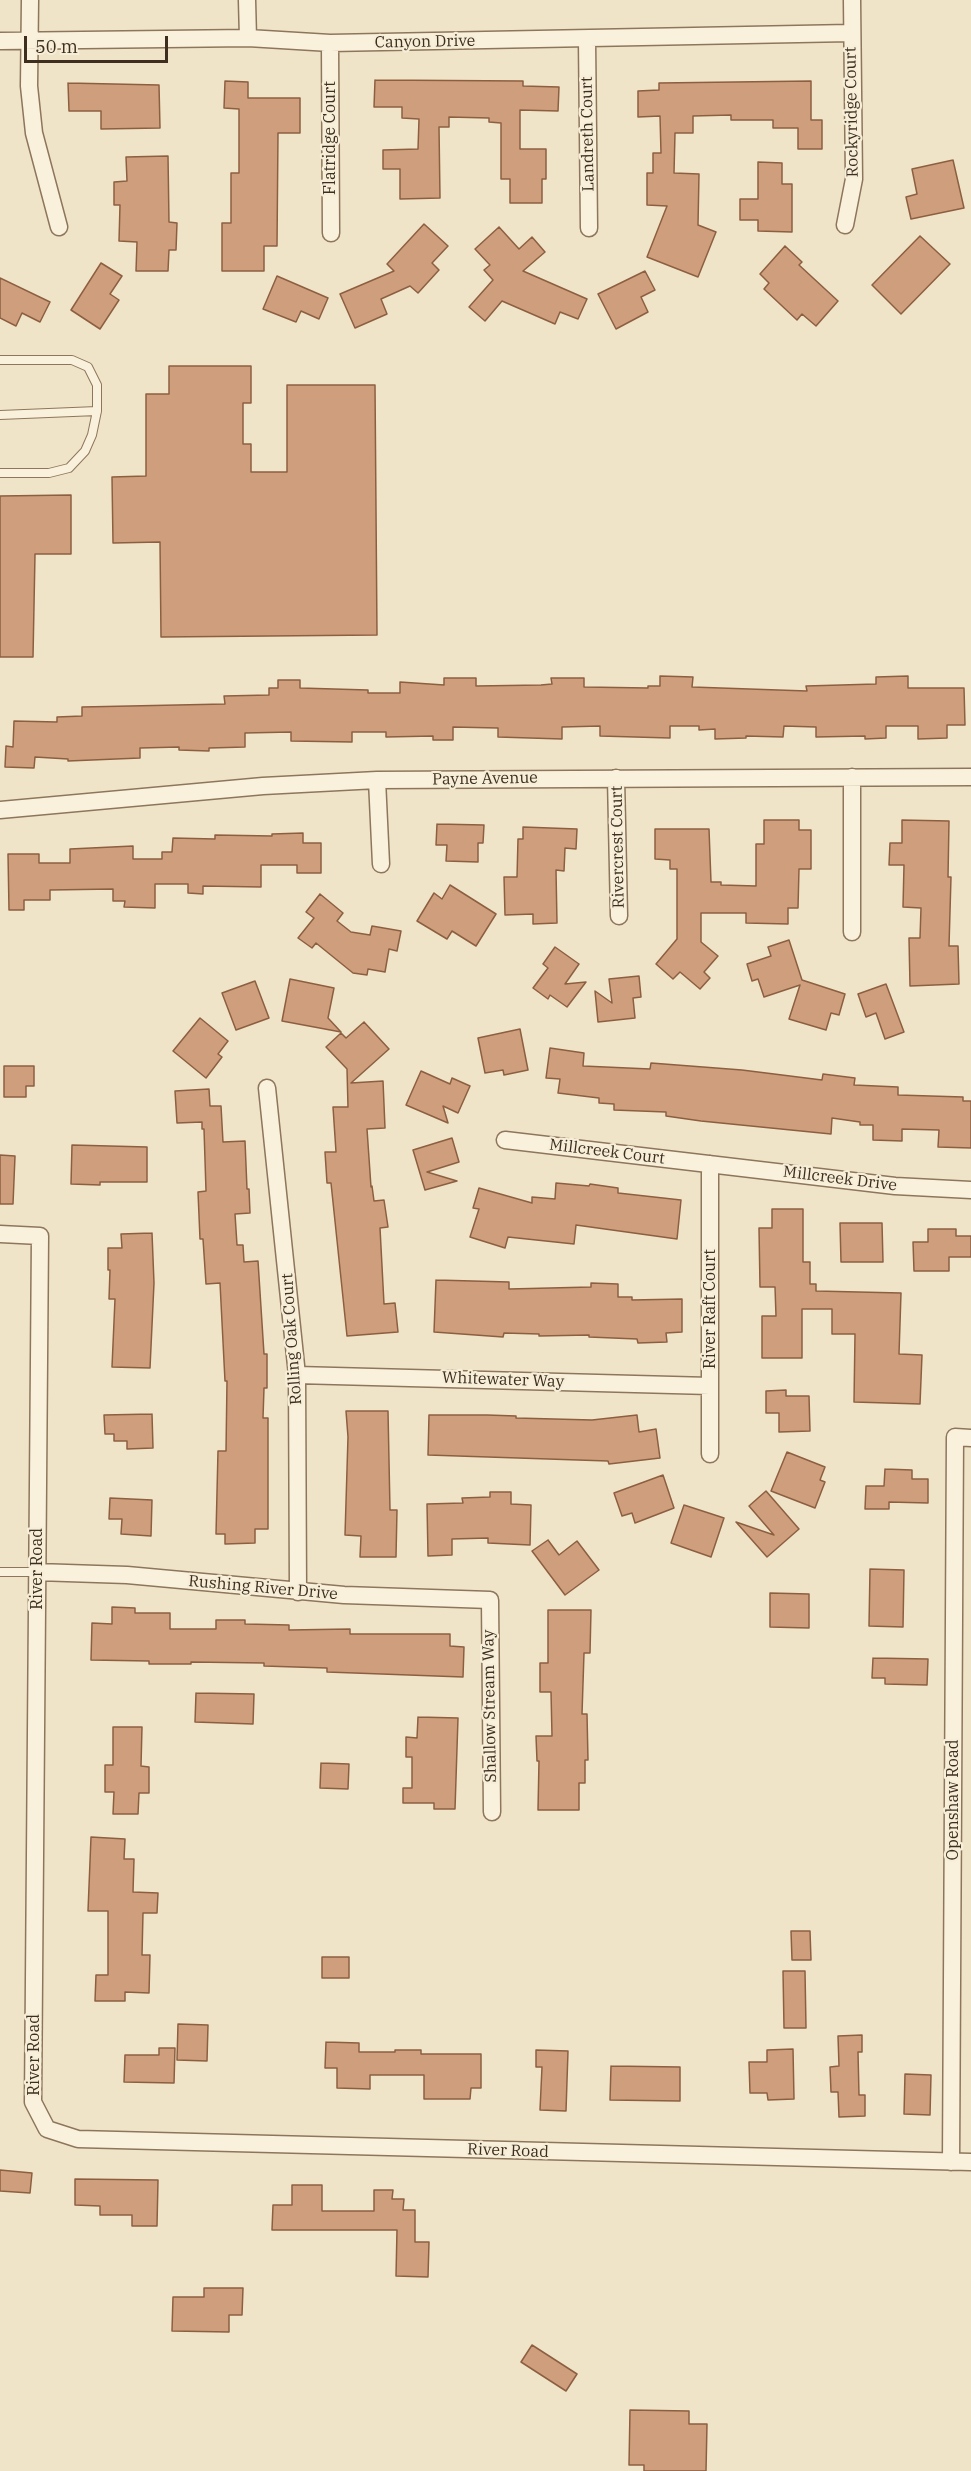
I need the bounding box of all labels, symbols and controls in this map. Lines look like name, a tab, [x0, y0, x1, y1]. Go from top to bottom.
scale bar	[27, 24, 171, 62]
street label: Canyon Drive	[374, 32, 476, 52]
text: 50 m	[35, 35, 78, 58]
street label: Rockyridge Court	[841, 47, 863, 177]
street label: Landreth Court	[577, 76, 599, 192]
street label: Flatridge Court	[320, 81, 340, 195]
street label: Payne Avenue	[432, 768, 538, 790]
street label: Rivercrest Court	[607, 785, 629, 909]
street label: Millcreek Court	[548, 1135, 666, 1169]
street label: Millcreek Drive	[782, 1162, 898, 1196]
street label: River Raft Court	[700, 1249, 720, 1369]
street label: Rolling Oak Court	[278, 1272, 306, 1406]
street label: Whitewater Way	[442, 1368, 564, 1392]
street label: River Road	[27, 1528, 47, 1610]
street label: Rushing River Drive	[187, 1572, 339, 1604]
street label: Shallow Stream Way	[479, 1629, 501, 1783]
street label: Openshaw Road	[943, 1740, 963, 1860]
street label: River Road	[24, 2014, 44, 2096]
street label: River Road	[467, 2140, 549, 2162]

